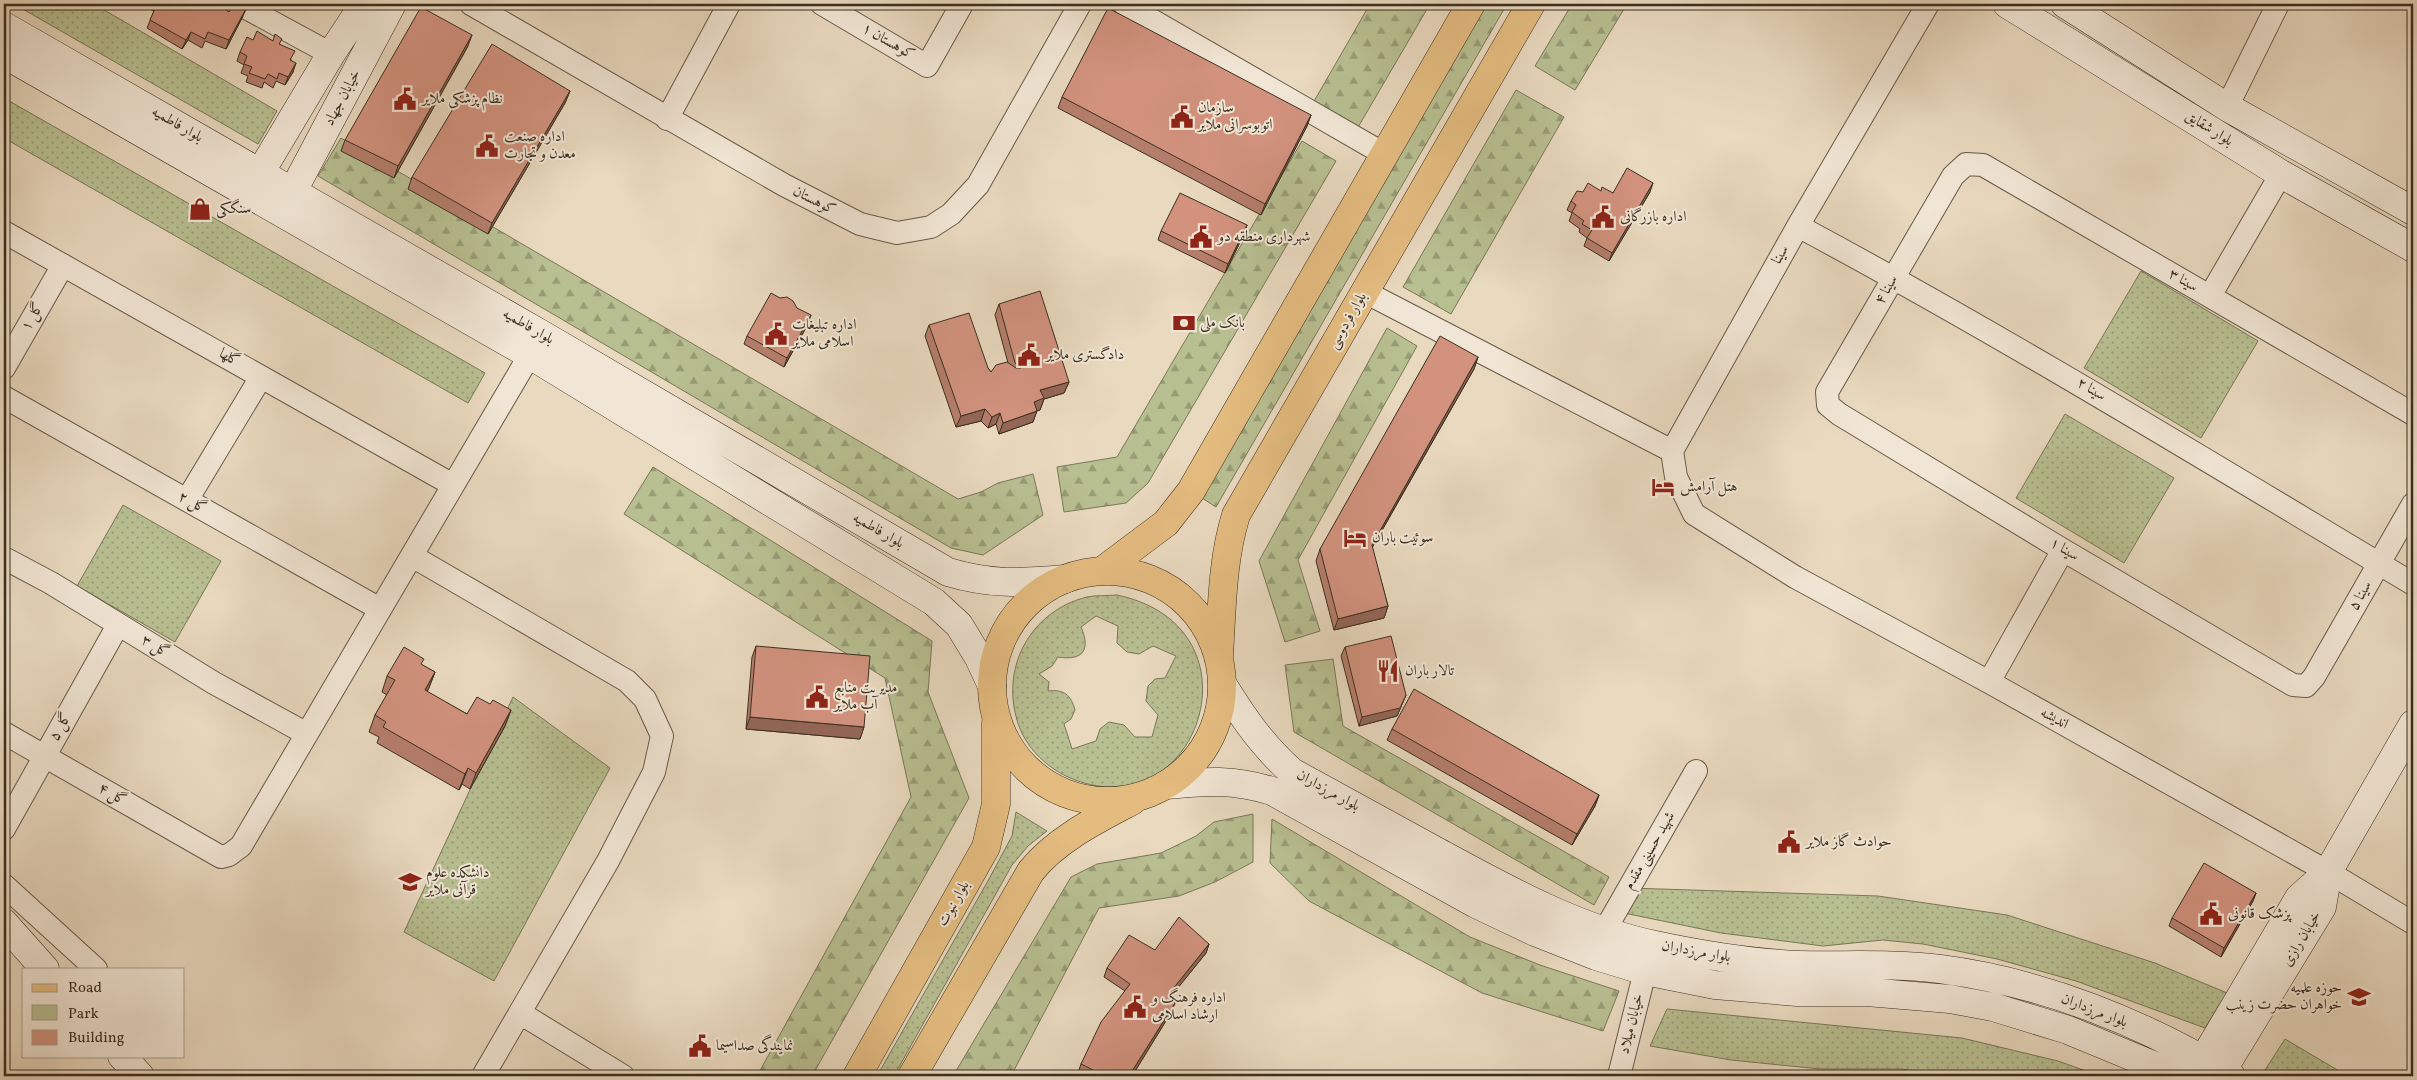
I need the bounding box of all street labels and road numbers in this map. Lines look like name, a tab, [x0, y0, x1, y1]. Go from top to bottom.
street label: کوهستان ۱	[858, 18, 918, 66]
street label: خیابان جهاد	[319, 66, 367, 130]
street label: بلوار فاطمیه	[147, 102, 207, 148]
street label: بلوار شقایق	[2181, 106, 2237, 152]
street label: کوهستان	[789, 181, 839, 221]
street label: سینا	[1767, 241, 1795, 269]
street label: سینا ۳	[2164, 264, 2202, 298]
street label: سینا ۴	[1870, 271, 1904, 309]
street label: بلوار فردوسی	[1323, 289, 1373, 353]
street label: گل ۱	[17, 299, 49, 335]
street label: بلوار فاطمیه	[498, 304, 558, 350]
street label: گلها	[215, 344, 243, 372]
street label: سینا ۲	[2072, 373, 2110, 407]
street label: گل ۲	[174, 487, 210, 519]
street label: بلوار فاطمیه	[848, 508, 908, 554]
street label: سینا ۱	[2045, 533, 2083, 567]
street label: سینا ۵	[2344, 577, 2378, 615]
street label: گل ۳	[137, 630, 173, 664]
street label: اندیشه	[2036, 703, 2072, 735]
street label: گل ۵	[45, 709, 77, 745]
street label: بلوار مرزداران	[1292, 765, 1364, 817]
street label: گل ۴	[94, 779, 130, 811]
street label: شهید حسینی مقدم	[1619, 808, 1682, 894]
street label: بلوار نبوت	[933, 877, 975, 931]
street label: خیابان رازی	[2277, 907, 2327, 971]
street label: بلوار مرزداران	[1660, 936, 1732, 968]
street label: بلوار مرزداران	[2058, 989, 2130, 1033]
street label: خیابان میلاد	[1614, 992, 1650, 1056]

